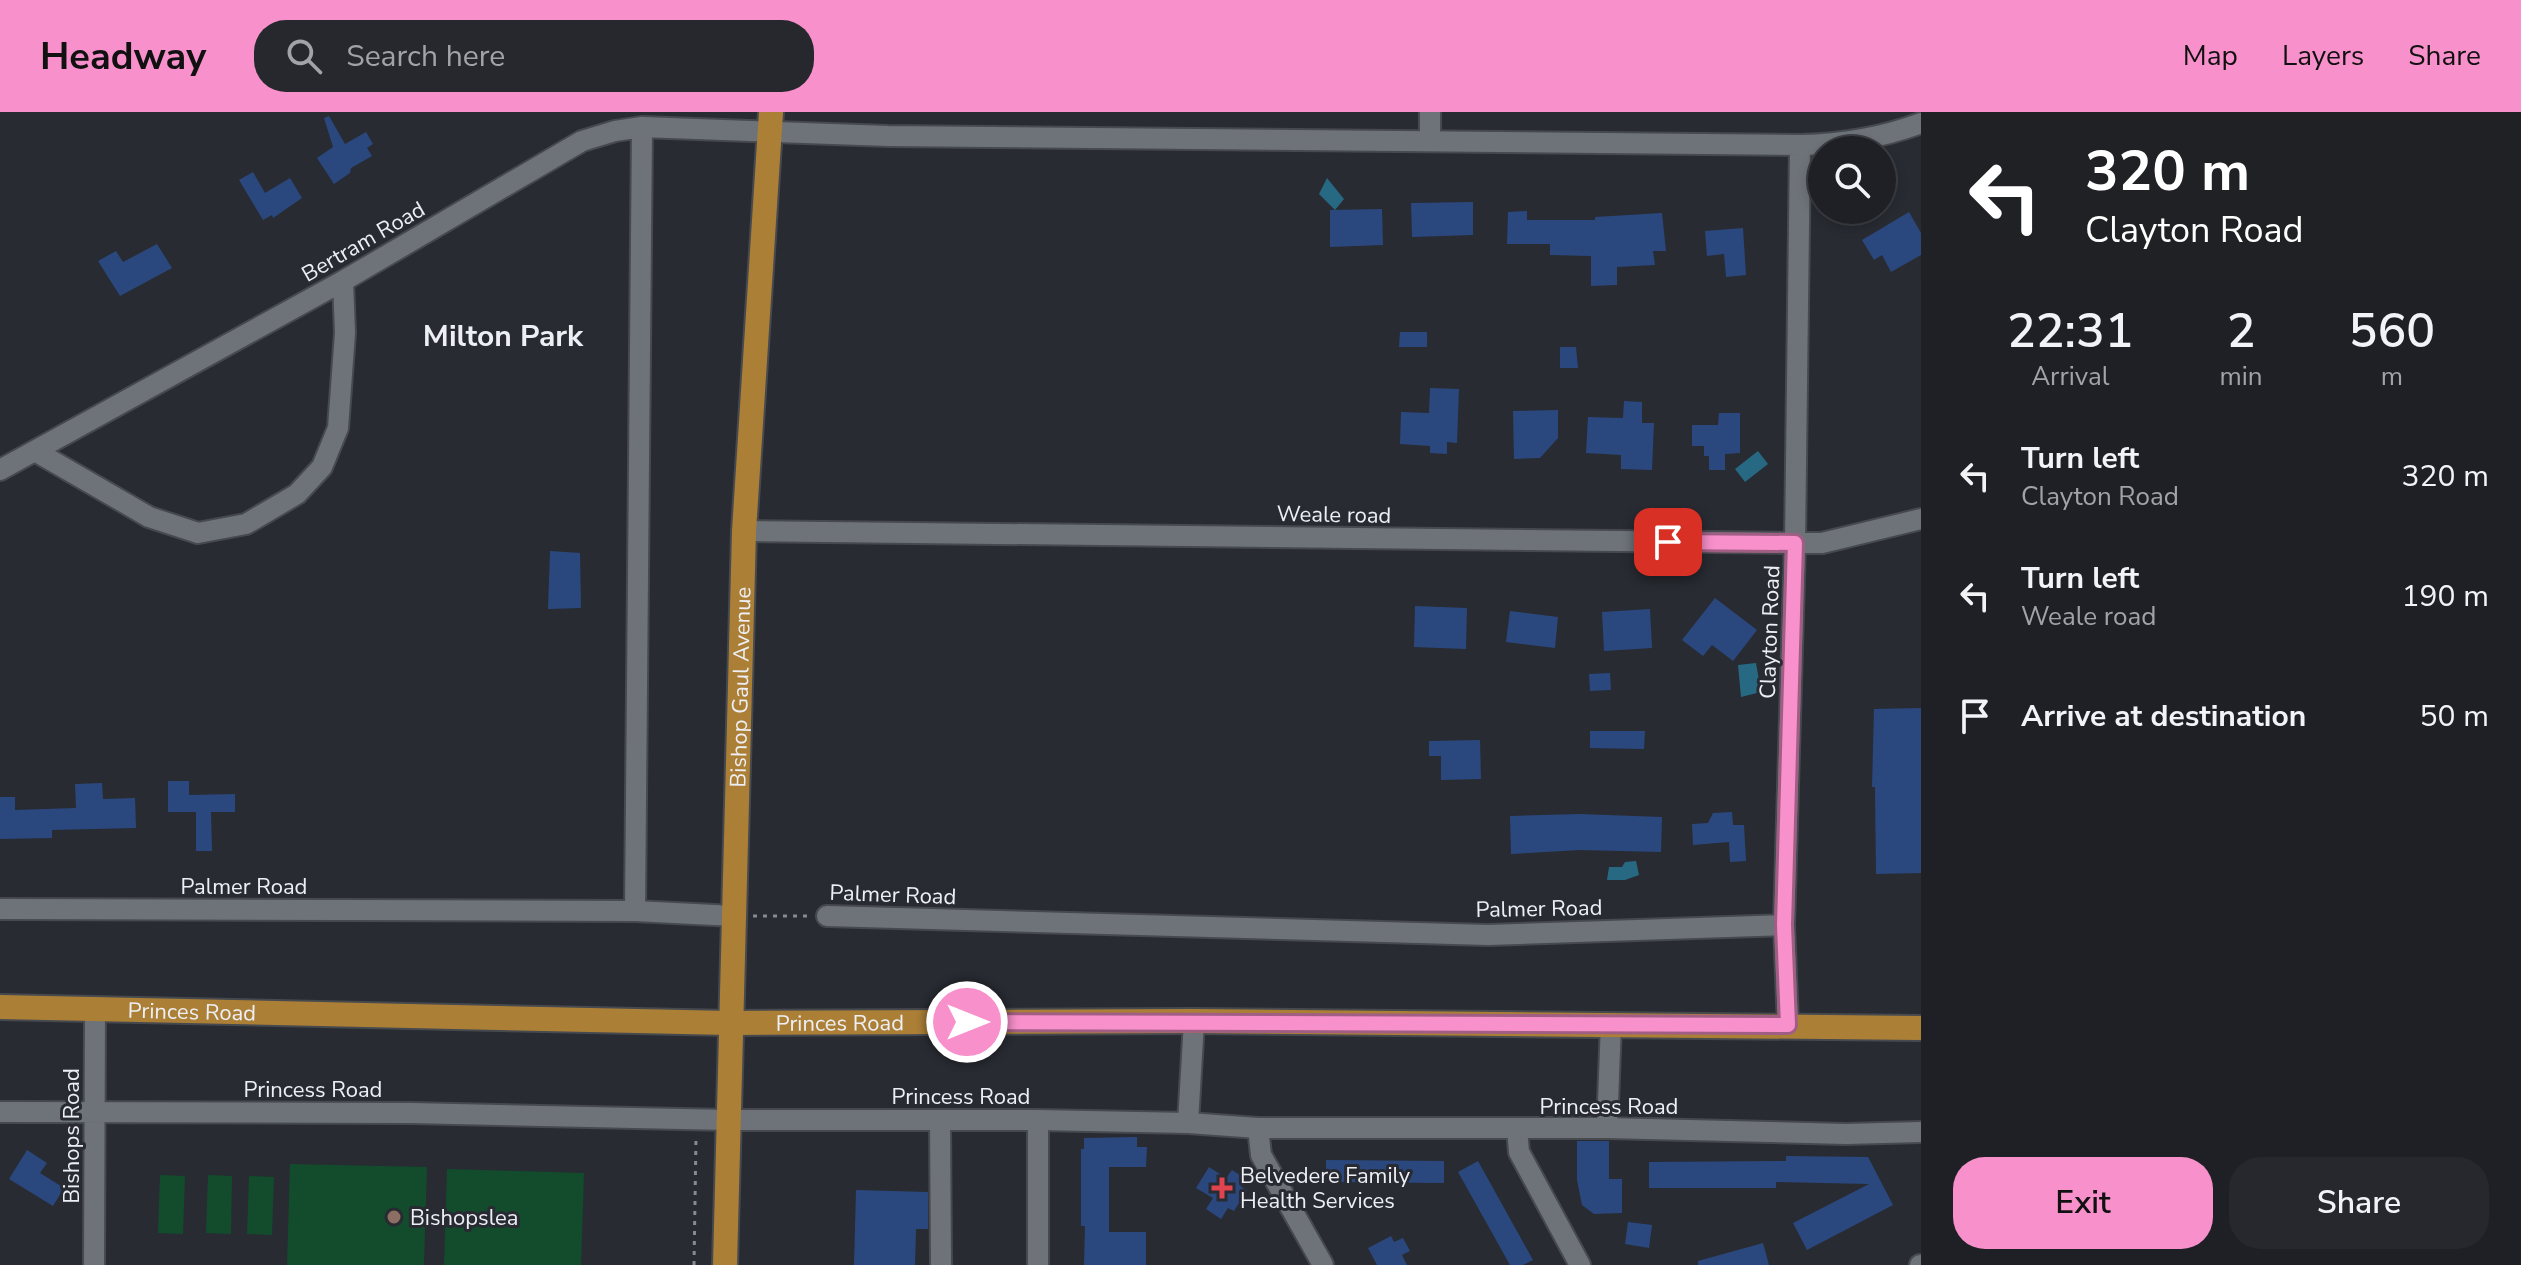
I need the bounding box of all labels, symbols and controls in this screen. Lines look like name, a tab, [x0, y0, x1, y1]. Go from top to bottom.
search box	[254, 20, 814, 92]
text: Headway	[40, 31, 206, 82]
icon: search	[282, 34, 326, 78]
text: Search here	[346, 36, 505, 77]
text: Map	[2183, 37, 2238, 75]
text: Layers	[2282, 37, 2364, 75]
text: Share	[2408, 37, 2481, 75]
text: 320 m	[2085, 133, 2250, 210]
map controls	[1808, 136, 1896, 224]
button: search	[1808, 136, 1896, 224]
icon: left	[1953, 144, 2057, 248]
street label: Bertram Road	[296, 194, 431, 289]
text: Clayton Road	[2085, 206, 2304, 255]
text: 22:31	[2007, 298, 2134, 364]
text: 2	[2227, 298, 2255, 364]
text: 560	[2349, 298, 2435, 364]
district label: Milton Park	[423, 316, 584, 357]
text: Arrival	[2031, 359, 2109, 394]
text: min	[2220, 359, 2263, 394]
text: m	[2381, 359, 2403, 394]
text: Turn left	[2021, 438, 2139, 479]
icon: left	[1953, 454, 1997, 498]
text: 320 m	[2402, 456, 2489, 497]
text: Clayton Road	[2021, 479, 2179, 514]
street label: Weale road	[1276, 499, 1391, 531]
pin	[1634, 508, 1702, 576]
icon: arrive	[1646, 520, 1690, 564]
text: Turn left	[2021, 558, 2139, 599]
street label: Clayton Road	[1753, 565, 1787, 699]
icon: left	[1953, 574, 1997, 618]
text: 190 m	[2402, 576, 2489, 617]
street label: Bishop Gaul Avenue	[723, 586, 759, 788]
text: Weale road	[2021, 599, 2156, 634]
icon: arrive	[1953, 694, 1997, 738]
text: Arrive at destination	[2021, 696, 2306, 737]
text: 50 m	[2420, 696, 2489, 737]
street label: Palmer Road	[181, 872, 307, 902]
street label: Palmer Road	[829, 878, 957, 912]
street label: Palmer Road	[1475, 893, 1603, 925]
position arrow	[925, 980, 1009, 1064]
street label: Princes Road	[127, 996, 256, 1029]
street label: Princes Road	[776, 1008, 904, 1039]
street label: Bishops Road	[57, 1068, 87, 1204]
street label: Princess Road	[244, 1075, 382, 1105]
street label: Princess Road	[892, 1082, 1030, 1112]
street label: Princess Road	[1540, 1092, 1678, 1122]
button: Exit	[1953, 1157, 2213, 1249]
button: Share	[2229, 1157, 2489, 1249]
place label: Belvedere Family Health Services	[1240, 1161, 1411, 1216]
marker: Belvedere Family Health Services	[1211, 1177, 1233, 1199]
place label: Bishopslea	[410, 1203, 518, 1233]
marker: Bishopslea	[385, 1208, 403, 1226]

